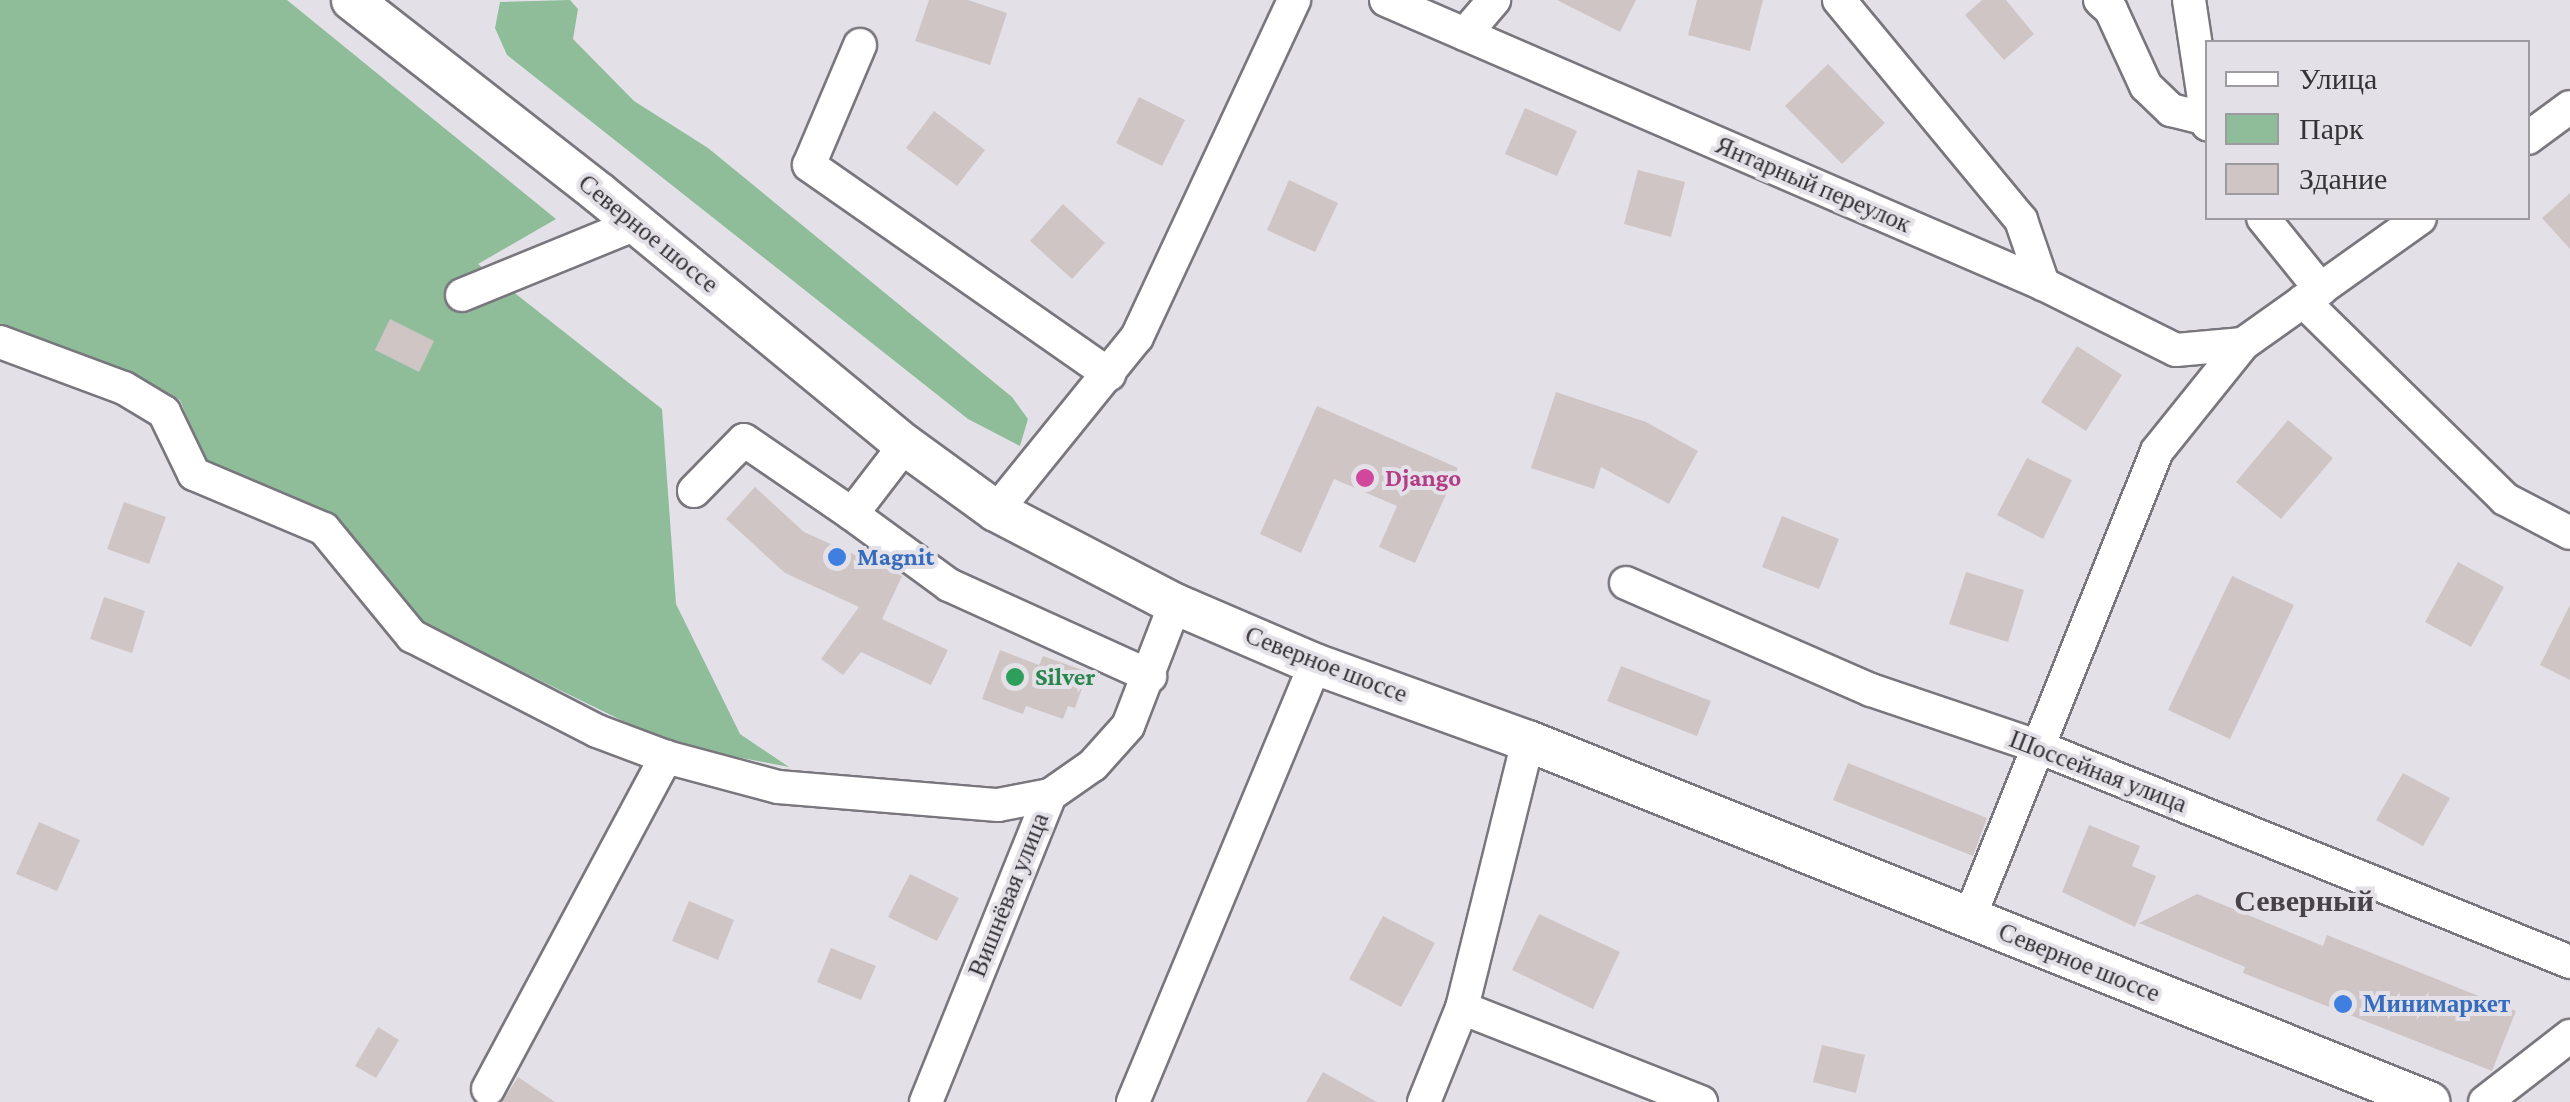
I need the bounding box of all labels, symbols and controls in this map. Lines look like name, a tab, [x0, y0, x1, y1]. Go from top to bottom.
legend	[2205, 40, 2530, 220]
text: Улица	[2299, 62, 2377, 95]
text: Парк	[2299, 112, 2364, 145]
street label: Янтарный переулок	[1711, 130, 1915, 240]
text: Здание	[2299, 162, 2387, 195]
street label: Северное шоссе	[572, 168, 724, 300]
place label: Django	[1385, 463, 1461, 493]
marker: Django	[1354, 467, 1376, 489]
place label: Magnit	[857, 542, 934, 572]
marker: Magnit	[826, 546, 848, 568]
street label: Северное шоссе	[1241, 620, 1411, 710]
place label: Silver	[1035, 662, 1095, 692]
marker: Silver	[1004, 666, 1026, 688]
street label: Шоссейная улица	[2005, 724, 2191, 820]
street label: Вишнёвая улица	[962, 809, 1056, 981]
district label: Северный	[2234, 883, 2374, 919]
street label: Северное шоссе	[1994, 917, 2164, 1009]
place label: Минимаркет	[2363, 989, 2510, 1019]
marker: Минимаркет	[2332, 993, 2354, 1015]

